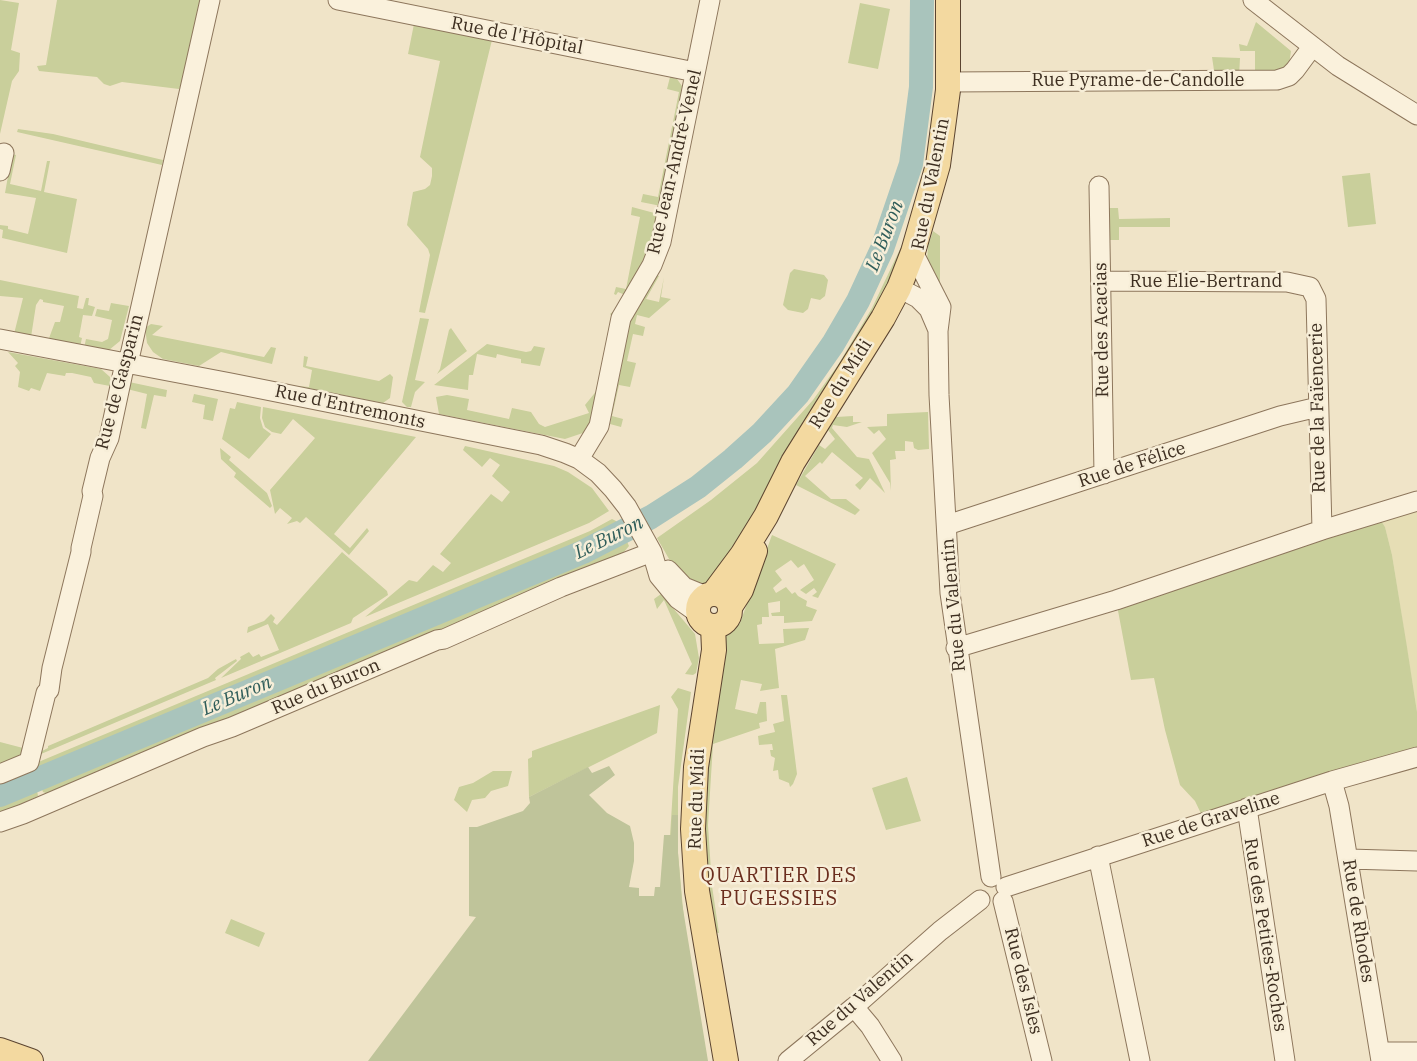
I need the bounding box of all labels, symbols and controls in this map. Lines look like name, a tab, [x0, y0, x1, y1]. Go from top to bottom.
street label: Rue de l'Hôpital	[449, 13, 585, 59]
street label: Rue Jean-André-Venel	[643, 67, 707, 257]
street label: Rue Pyrame-de-Candolle	[1032, 70, 1244, 92]
street label: Rue du Valentin	[908, 116, 954, 252]
water label: Le Buron	[861, 198, 909, 274]
street label: Rue des Acacias	[1090, 262, 1114, 398]
street label: Rue Elie-Bertrand	[1130, 271, 1282, 293]
street label: Rue de Gasparin	[91, 312, 149, 452]
street label: Rue de la Faïencerie	[1306, 323, 1330, 493]
street label: Rue du Midi	[805, 335, 877, 433]
street label: Rue d'Entremonts	[273, 381, 427, 433]
street label: Rue de Félice	[1076, 437, 1188, 493]
water label: Le Buron	[571, 512, 647, 564]
street label: Rue du Valentin	[937, 537, 971, 673]
street label: Rue du Buron	[268, 654, 384, 720]
water label: Le Buron	[199, 671, 275, 721]
street label: Rue du Midi	[684, 748, 710, 850]
street label: Rue de Graveline	[1139, 788, 1283, 852]
street label: Rue des Petites-Roches	[1239, 837, 1291, 1033]
street label: Rue de Rhodes	[1338, 858, 1378, 984]
district label: QUARTIER DES PUGESSIES	[699, 864, 859, 911]
street label: Rue des Isles	[999, 925, 1047, 1037]
street label: Rue du Valentin	[802, 947, 918, 1051]

